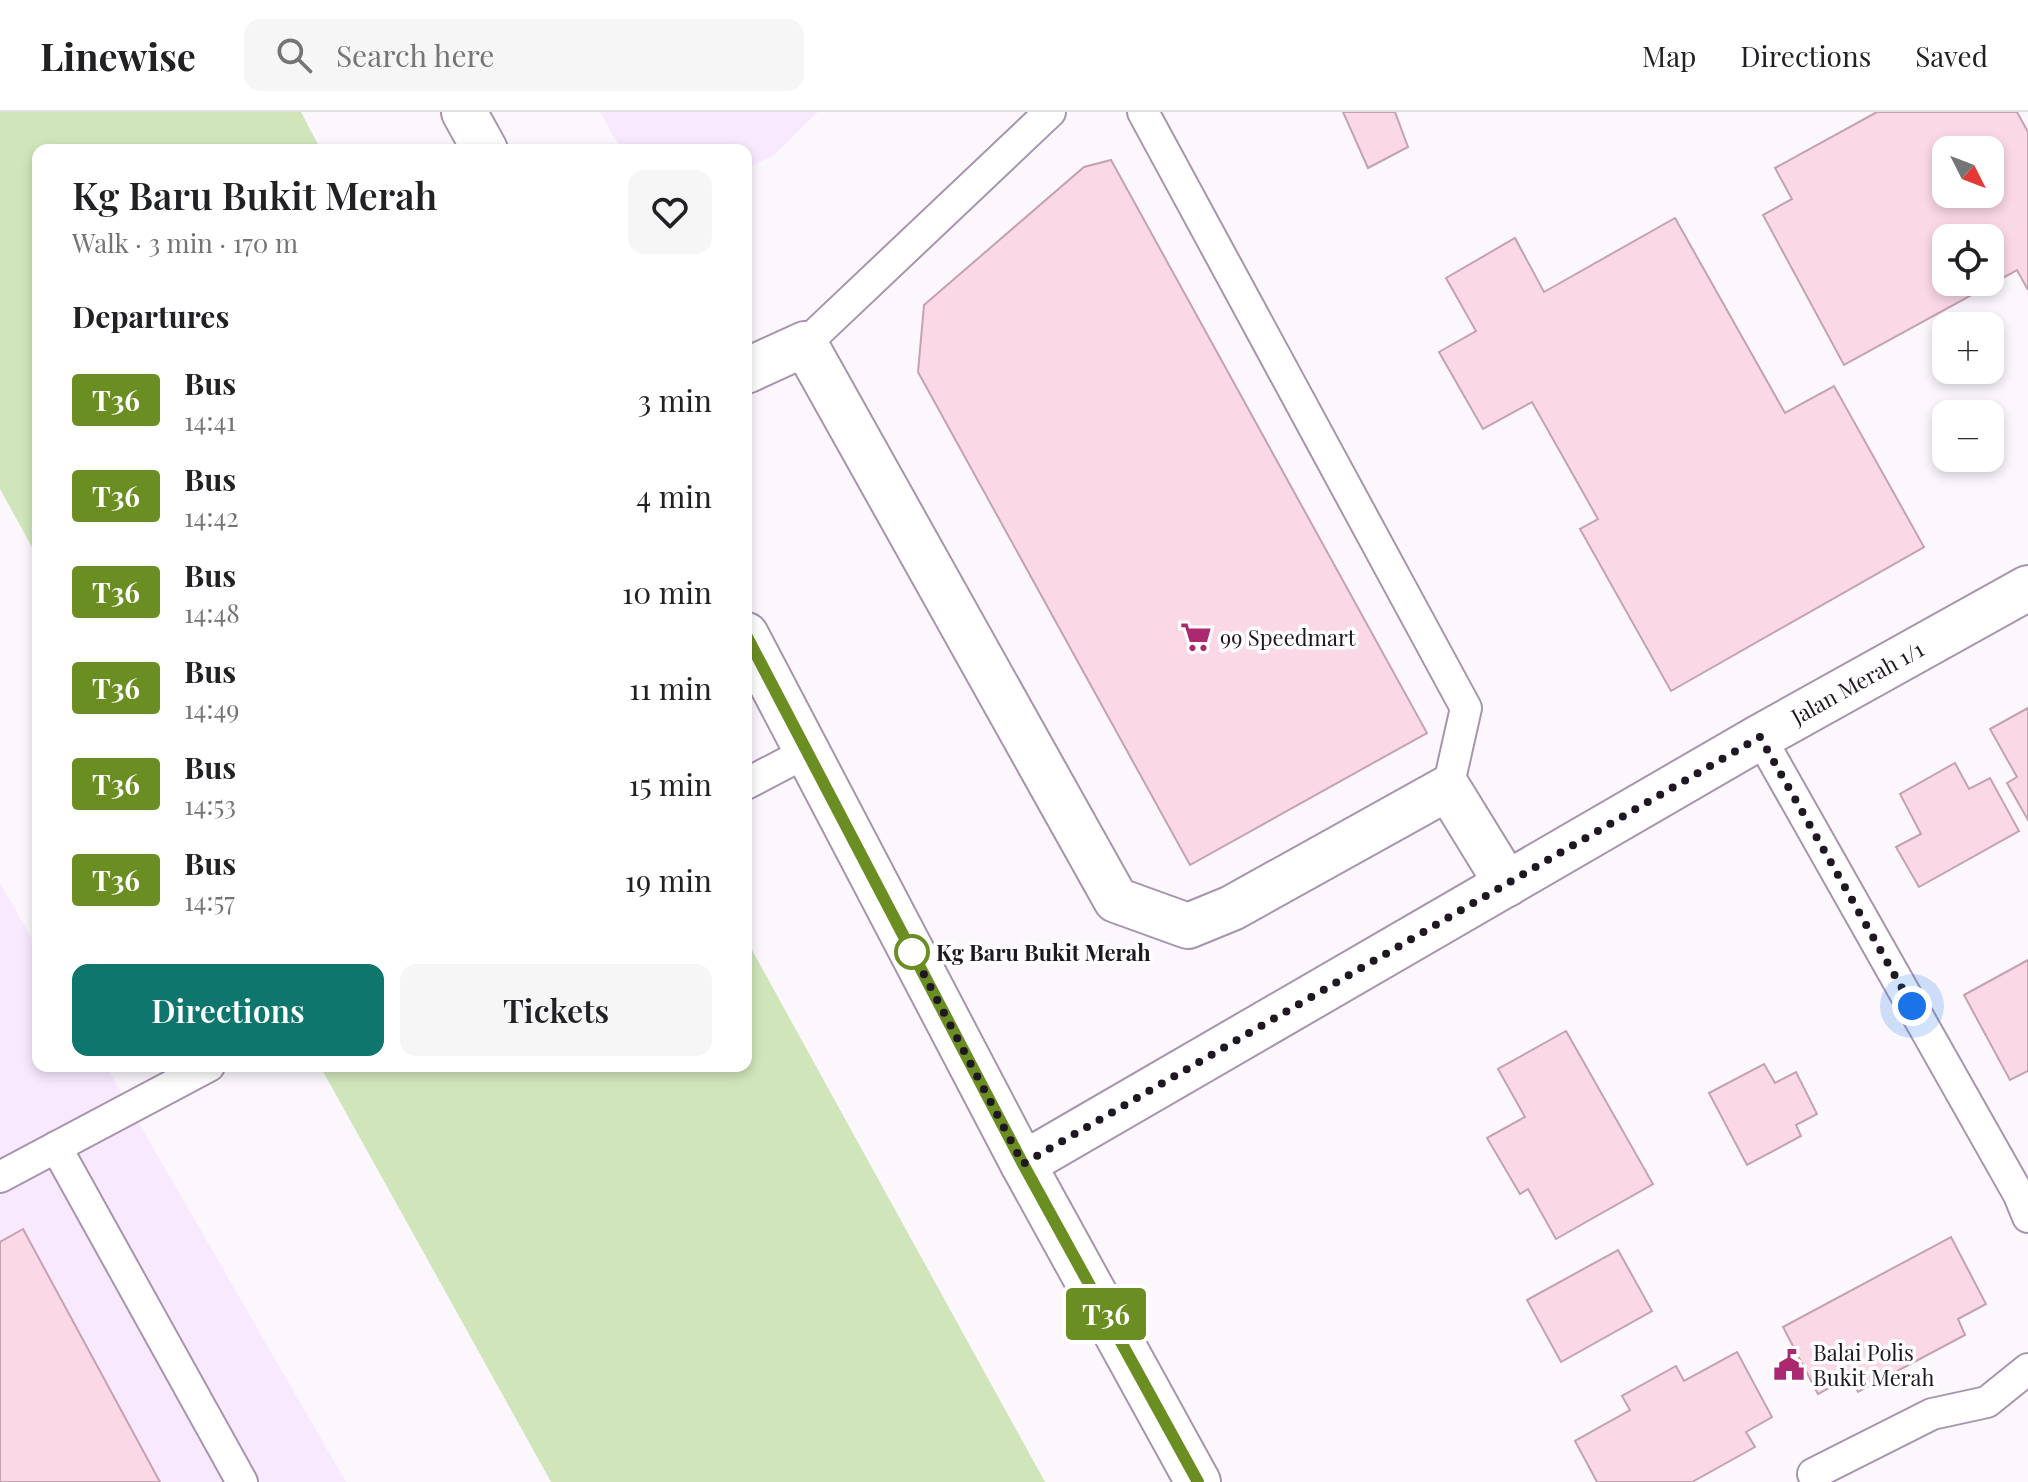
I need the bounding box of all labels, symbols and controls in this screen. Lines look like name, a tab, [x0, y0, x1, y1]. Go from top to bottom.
search box	[244, 19, 804, 91]
text: Linewise	[40, 30, 196, 81]
icon: search	[272, 33, 316, 77]
text: Search here	[336, 35, 495, 75]
text: Map	[1642, 37, 1696, 74]
text: Directions	[1740, 37, 1871, 74]
text: Saved	[1915, 37, 1988, 74]
north arrow	[1932, 136, 2004, 208]
map controls	[1932, 136, 2004, 472]
text: Kg Baru Bukit Merah	[72, 169, 438, 220]
button: heart	[628, 170, 712, 254]
button: locate	[1932, 224, 2004, 296]
text: Walk · 3 min · 170 m	[72, 225, 298, 260]
text: Departures	[72, 296, 229, 336]
button: +	[1932, 312, 2004, 384]
text: Bus	[184, 363, 236, 403]
text: 3 min	[638, 380, 712, 420]
text: T36	[92, 381, 140, 418]
button: −	[1932, 400, 2004, 472]
text: 14:41	[184, 403, 236, 438]
text: Bus	[184, 459, 236, 499]
text: 4 min	[636, 476, 712, 516]
text: T36	[92, 477, 140, 514]
text: 14:42	[184, 499, 239, 534]
text: Bus	[184, 555, 236, 595]
text: 10 min	[622, 572, 712, 612]
text: T36	[92, 573, 140, 610]
text: 14:48	[184, 595, 240, 630]
supermarket icon: 99 Speedmart	[1179, 620, 1213, 654]
place label: 99 Speedmart	[1220, 622, 1357, 652]
street label: Jalan Merah 1/1	[1785, 633, 1929, 731]
text: Bus	[184, 651, 236, 691]
text: 11 min	[629, 668, 712, 708]
text: T36	[92, 669, 140, 706]
text: 14:49	[184, 691, 239, 726]
text: Bus	[184, 747, 236, 787]
text: 15 min	[628, 764, 712, 804]
text: T36	[92, 765, 140, 802]
text: 14:53	[184, 787, 236, 822]
text: Bus	[184, 843, 236, 883]
text: 19 min	[625, 860, 712, 900]
text: T36	[92, 861, 140, 898]
text: 14:57	[184, 883, 235, 918]
marker: Kg Baru Bukit Merah	[895, 935, 929, 969]
place label: Kg Baru Bukit Merah	[936, 937, 1151, 967]
button: Directions	[72, 964, 384, 1056]
button: Tickets	[400, 964, 712, 1056]
your location	[1892, 986, 1932, 1026]
line badge: T36	[1060, 1288, 1152, 1340]
text: T36	[1082, 1295, 1130, 1332]
place label: Balai Polis Bukit Merah	[1813, 1337, 1935, 1392]
public building icon: Balai Polis Bukit Merah	[1772, 1348, 1806, 1382]

